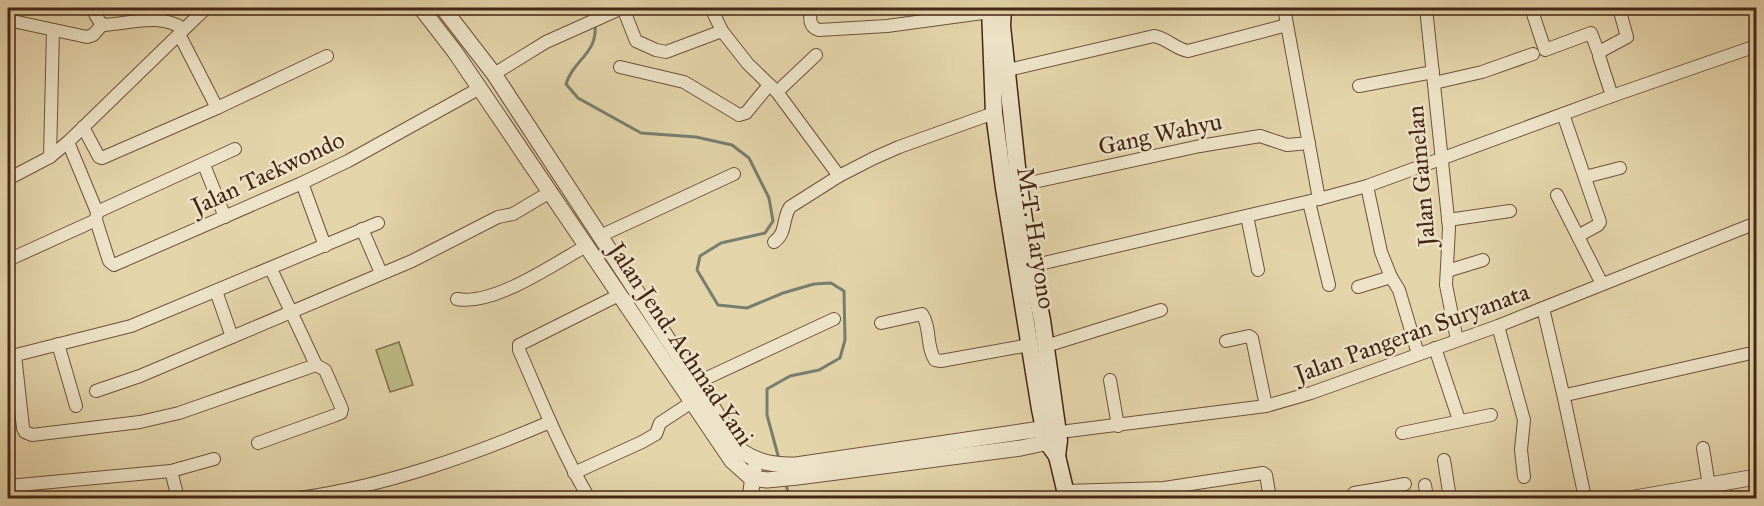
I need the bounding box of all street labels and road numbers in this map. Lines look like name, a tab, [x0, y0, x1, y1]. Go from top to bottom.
street label: Jalan Gamelan	[1400, 104, 1442, 251]
street label: Gang Wahyu	[1095, 106, 1225, 162]
street label: Jalan Taekwondo	[184, 124, 349, 223]
street label: M.T. Haryono	[1010, 165, 1062, 311]
street label: Jalan Jend. Achmad Yani	[600, 234, 760, 452]
street label: Jalan Pangeran Suryanata	[1288, 276, 1534, 390]

